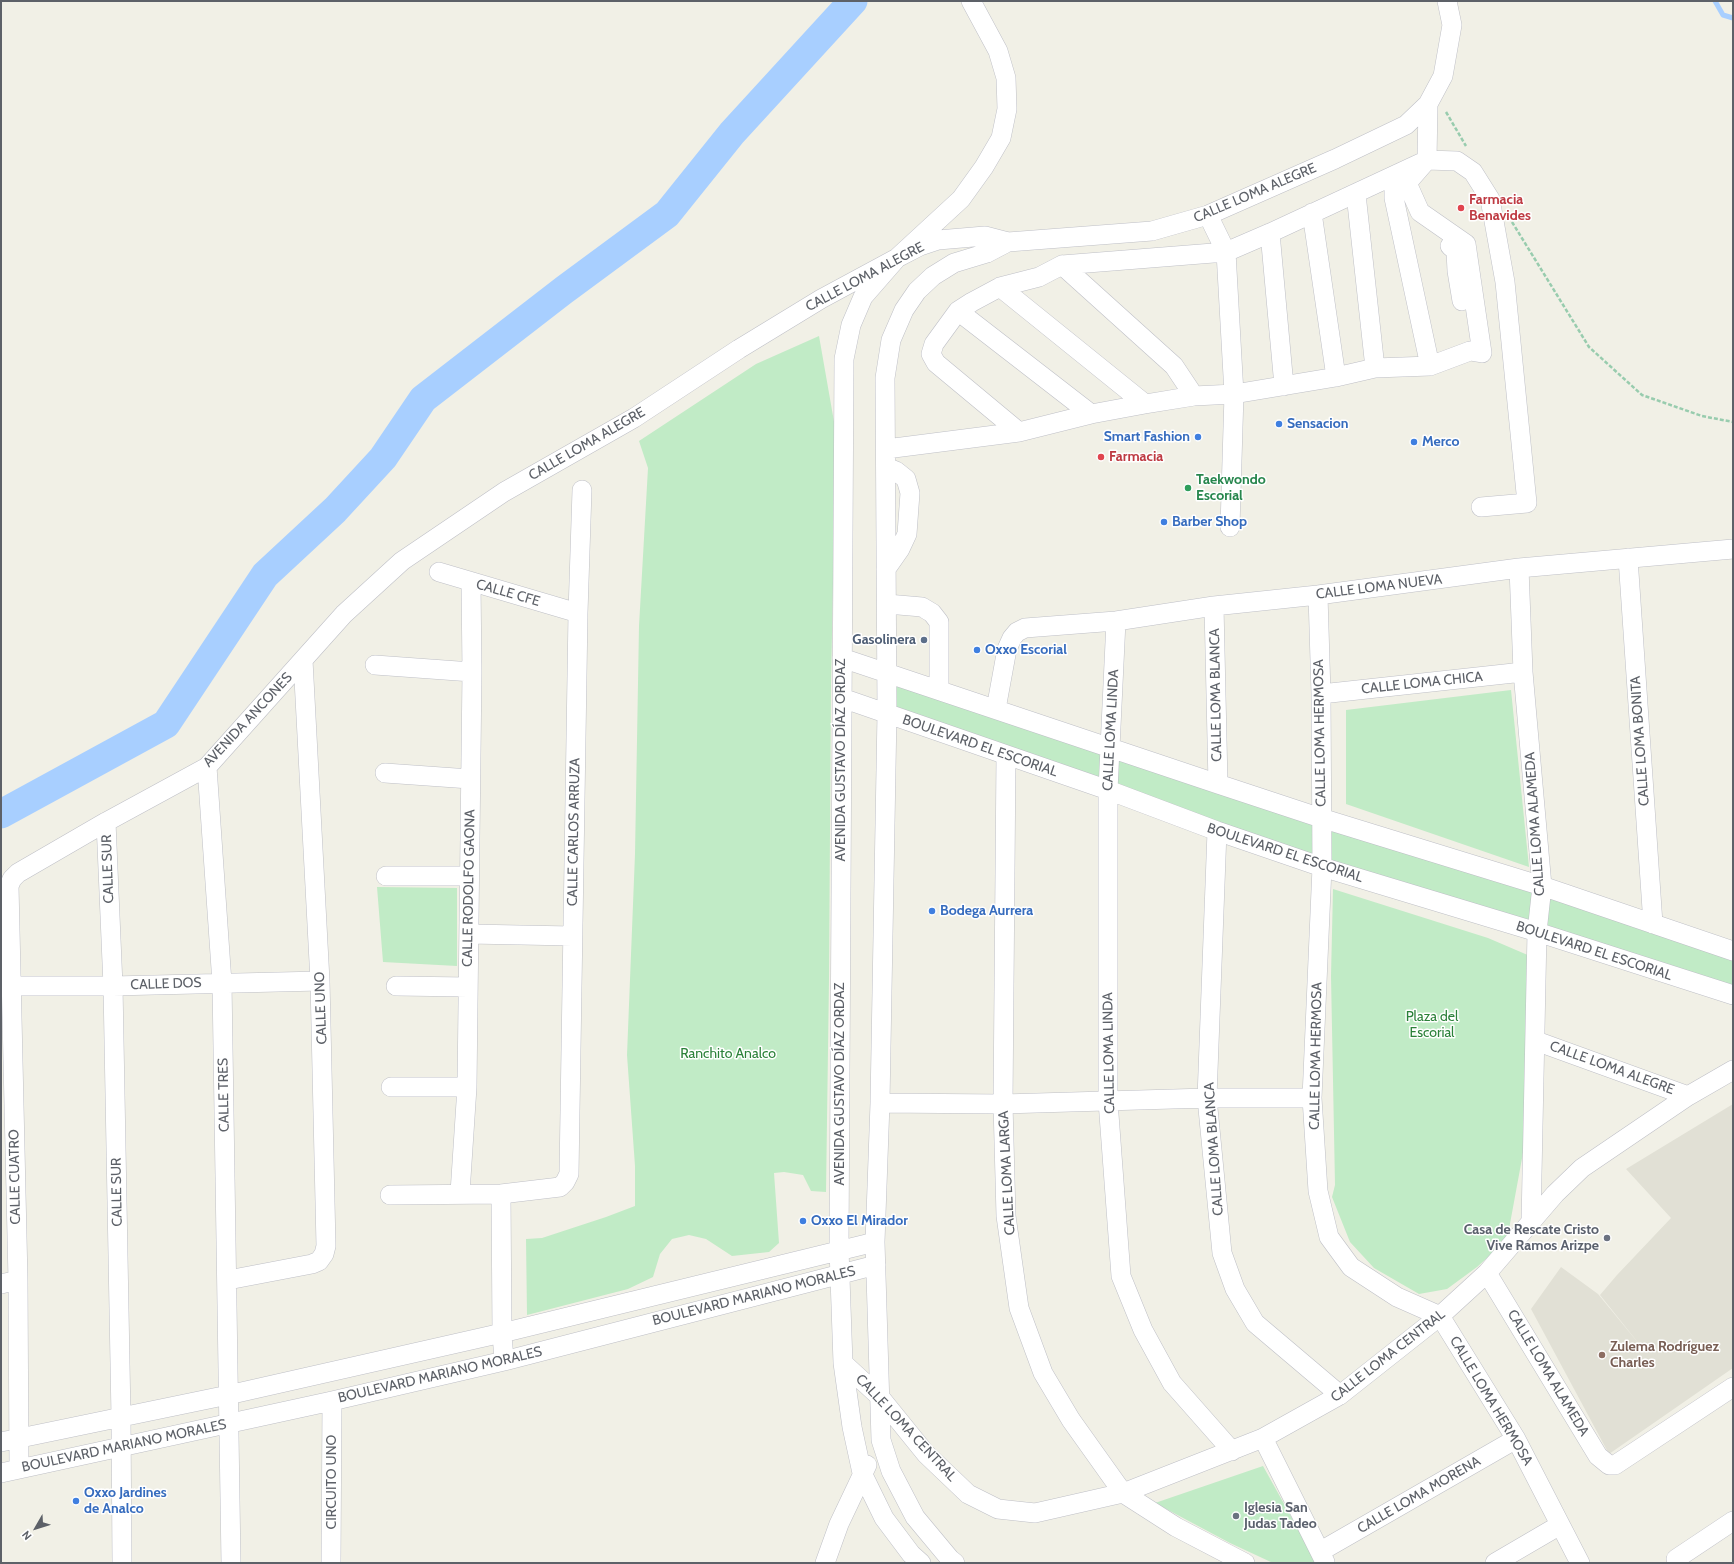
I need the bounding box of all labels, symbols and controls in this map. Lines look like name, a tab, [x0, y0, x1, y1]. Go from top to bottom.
street label: CALLE LOMA ALEGRE	[1191, 160, 1319, 226]
place label: Farmacia Benavides	[1469, 192, 1531, 224]
marker: Farmacia Benavides	[1456, 203, 1466, 213]
street label: CALLE LOMA ALEGRE	[803, 239, 927, 315]
street label: CALLE LOMA ALEGRE	[526, 404, 648, 484]
place label: Sensacion	[1287, 416, 1348, 432]
marker: Sensacion	[1274, 419, 1284, 429]
place label: Smart Fashion	[1104, 429, 1190, 445]
marker: Smart Fashion	[1193, 432, 1203, 442]
place label: Merco	[1422, 434, 1459, 450]
marker: Merco	[1409, 437, 1419, 447]
place label: Farmacia	[1109, 449, 1163, 465]
marker: Farmacia	[1096, 452, 1106, 462]
place label: Taekwondo Escorial	[1196, 472, 1266, 504]
marker: Taekwondo Escorial	[1183, 483, 1193, 493]
place label: Barber Shop	[1172, 514, 1247, 530]
marker: Barber Shop	[1159, 517, 1169, 527]
street label: CALLE LOMA NUEVA	[1315, 571, 1443, 603]
street label: CALLE CFE	[474, 576, 542, 610]
street label: CALLE LOMA BLANCA	[1206, 628, 1226, 762]
place label: Gasolinera	[852, 632, 916, 648]
marker: Gasolinera	[919, 635, 929, 645]
place label: Oxxo Escorial	[985, 642, 1067, 658]
marker: Oxxo Escorial	[972, 645, 982, 655]
street label: AVENIDA GUSTAVO DÍAZ ORDAZ	[833, 659, 849, 861]
street label: CALLE LOMA HERMOSA	[1310, 659, 1330, 807]
street label: CALLE LOMA CHICA	[1360, 668, 1484, 698]
street label: AVENIDA ANCONES	[200, 669, 296, 771]
street label: CALLE LOMA LINDA	[1099, 669, 1123, 791]
street label: CALLE LOMA BONITA	[1627, 675, 1653, 807]
street label: BOULEVARD EL ESCORIAL	[900, 712, 1060, 780]
street label: CALLE LOMA ALAMEDA	[1522, 751, 1548, 897]
street label: CALLE CARLOS ARRUZA	[564, 758, 584, 906]
street label: CALLE RODOLFO GAONA	[459, 809, 479, 967]
street label: BOULEVARD EL ESCORIAL	[1205, 820, 1365, 886]
street label: CALLE SUR	[98, 834, 118, 904]
place label: Bodega Aurrera	[940, 903, 1033, 919]
marker: Bodega Aurrera	[927, 906, 937, 916]
street label: BOULEVARD EL ESCORIAL	[1514, 918, 1674, 984]
street label: CALLE UNO	[311, 971, 331, 1045]
street label: CALLE DOS	[130, 974, 202, 994]
street label: CALLE LOMA HERMOSA	[1306, 982, 1326, 1130]
street label: AVENIDA GUSTAVO DÍAZ ORDAZ	[832, 983, 848, 1185]
street label: CALLE LOMA LINDA	[1100, 992, 1118, 1114]
park label: Plaza del Escorial	[1406, 1009, 1458, 1042]
street label: CALLE LOMA ALEGRE	[1547, 1038, 1677, 1098]
park label: Ranchito Analco	[680, 1046, 776, 1062]
street label: CALLE TRES	[215, 1058, 233, 1132]
street label: CALLE LOMA BLANCA	[1201, 1082, 1227, 1216]
street label: CALLE LOMA LARGA	[995, 1110, 1019, 1236]
street label: CALLE CUATRO	[6, 1129, 24, 1225]
street label: CALLE SUR	[108, 1157, 126, 1227]
place label: Oxxo El Mirador	[811, 1213, 908, 1229]
marker: Oxxo El Mirador	[798, 1216, 808, 1226]
place label: Casa de Rescate Cristo Vive Ramos Arizpe	[1464, 1222, 1599, 1254]
marker: Casa de Rescate Cristo Vive Ramos Arizpe	[1602, 1233, 1612, 1243]
street label: BOULEVARD MARIANO MORALES	[651, 1263, 857, 1329]
street label: CALLE LOMA CENTRAL	[1327, 1306, 1449, 1406]
street label: CALLE LOMA ALAMEDA	[1504, 1307, 1592, 1439]
street label: CALLE LOMA HERMOSA	[1446, 1333, 1536, 1469]
place label: Zulema Rodríguez Charles	[1610, 1339, 1719, 1372]
street label: BOULEVARD MARIANO MORALES	[336, 1343, 544, 1407]
marker: Zulema Rodríguez Charles	[1597, 1350, 1607, 1360]
street label: CALLE LOMA CENTRAL	[852, 1371, 960, 1485]
street label: BOULEVARD MARIANO MORALES	[20, 1416, 228, 1476]
street label: CIRCUITO UNO	[324, 1435, 340, 1529]
street label: CALLE LOMA MORENA	[1354, 1453, 1484, 1537]
place label: Oxxo Jardines de Analco	[84, 1485, 167, 1518]
marker: Oxxo Jardines de Analco	[71, 1496, 81, 1506]
place label: Iglesia San Judas Tadeo	[1244, 1500, 1317, 1532]
north arrow	[16, 1508, 56, 1548]
marker: Iglesia San Judas Tadeo	[1231, 1511, 1241, 1521]
text: N	[19, 1528, 35, 1543]

